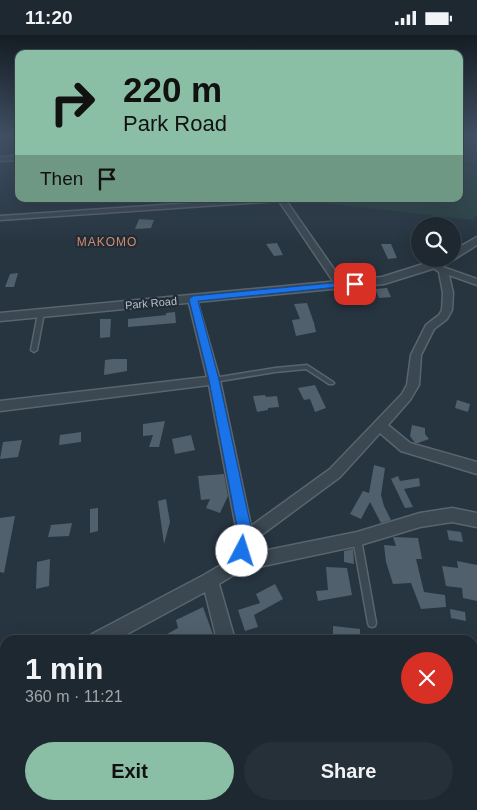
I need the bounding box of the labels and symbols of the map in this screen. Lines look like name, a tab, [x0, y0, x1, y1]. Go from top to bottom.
district label: MAKOMO	[77, 235, 137, 249]
pin	[334, 263, 376, 305]
street label: Park Road	[125, 295, 177, 311]
position arrow	[215, 524, 267, 576]

